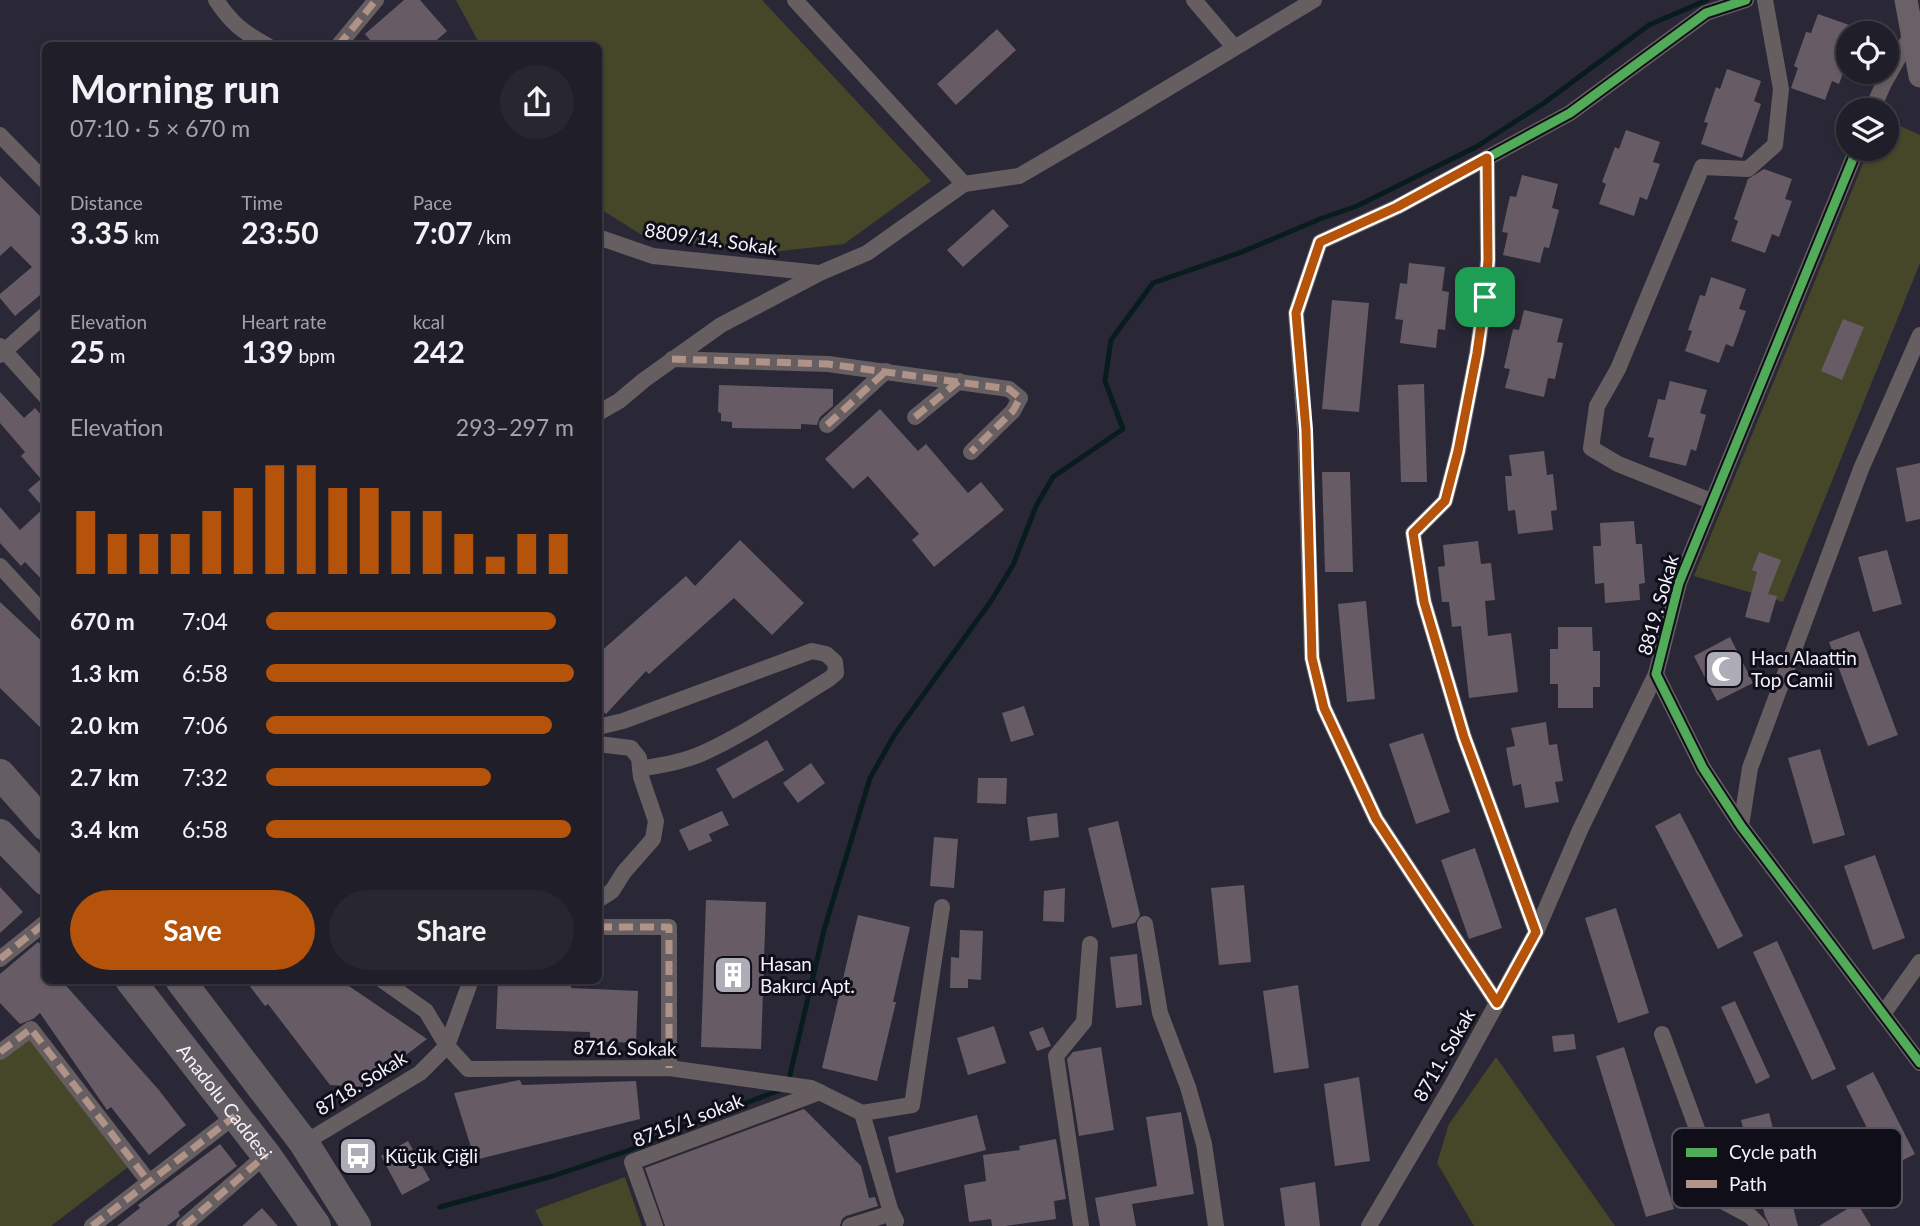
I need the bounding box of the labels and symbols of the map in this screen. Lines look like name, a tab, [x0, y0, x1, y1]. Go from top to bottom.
street label: 8809/14. Sokak	[643, 218, 779, 259]
pin	[1455, 267, 1515, 327]
street label: 8819. Sokak	[1632, 552, 1683, 658]
place label: Hacı Alaattin Top Camii	[1751, 646, 1857, 691]
mosque icon: Hacı Alaattin Top Camii	[1703, 648, 1745, 690]
place label: Hasan Bakırcı Apt.	[760, 952, 855, 997]
building icon: Hasan Bakırcı Apt.	[712, 954, 754, 996]
street label: 8711. Sokak	[1408, 1004, 1479, 1105]
street label: 8716. Sokak	[573, 1035, 677, 1060]
street label: Anadolu Caddesi	[173, 1039, 277, 1163]
street label: 8718. Sokak	[311, 1045, 411, 1120]
street label: 8715/1 sokak	[629, 1088, 747, 1151]
legend	[1672, 1128, 1902, 1208]
bus stop icon: Küçük Çiğli	[337, 1135, 379, 1177]
text: Cycle path	[1729, 1140, 1817, 1163]
place label: Küçük Çiğli	[385, 1144, 478, 1167]
text: Path	[1729, 1172, 1767, 1195]

